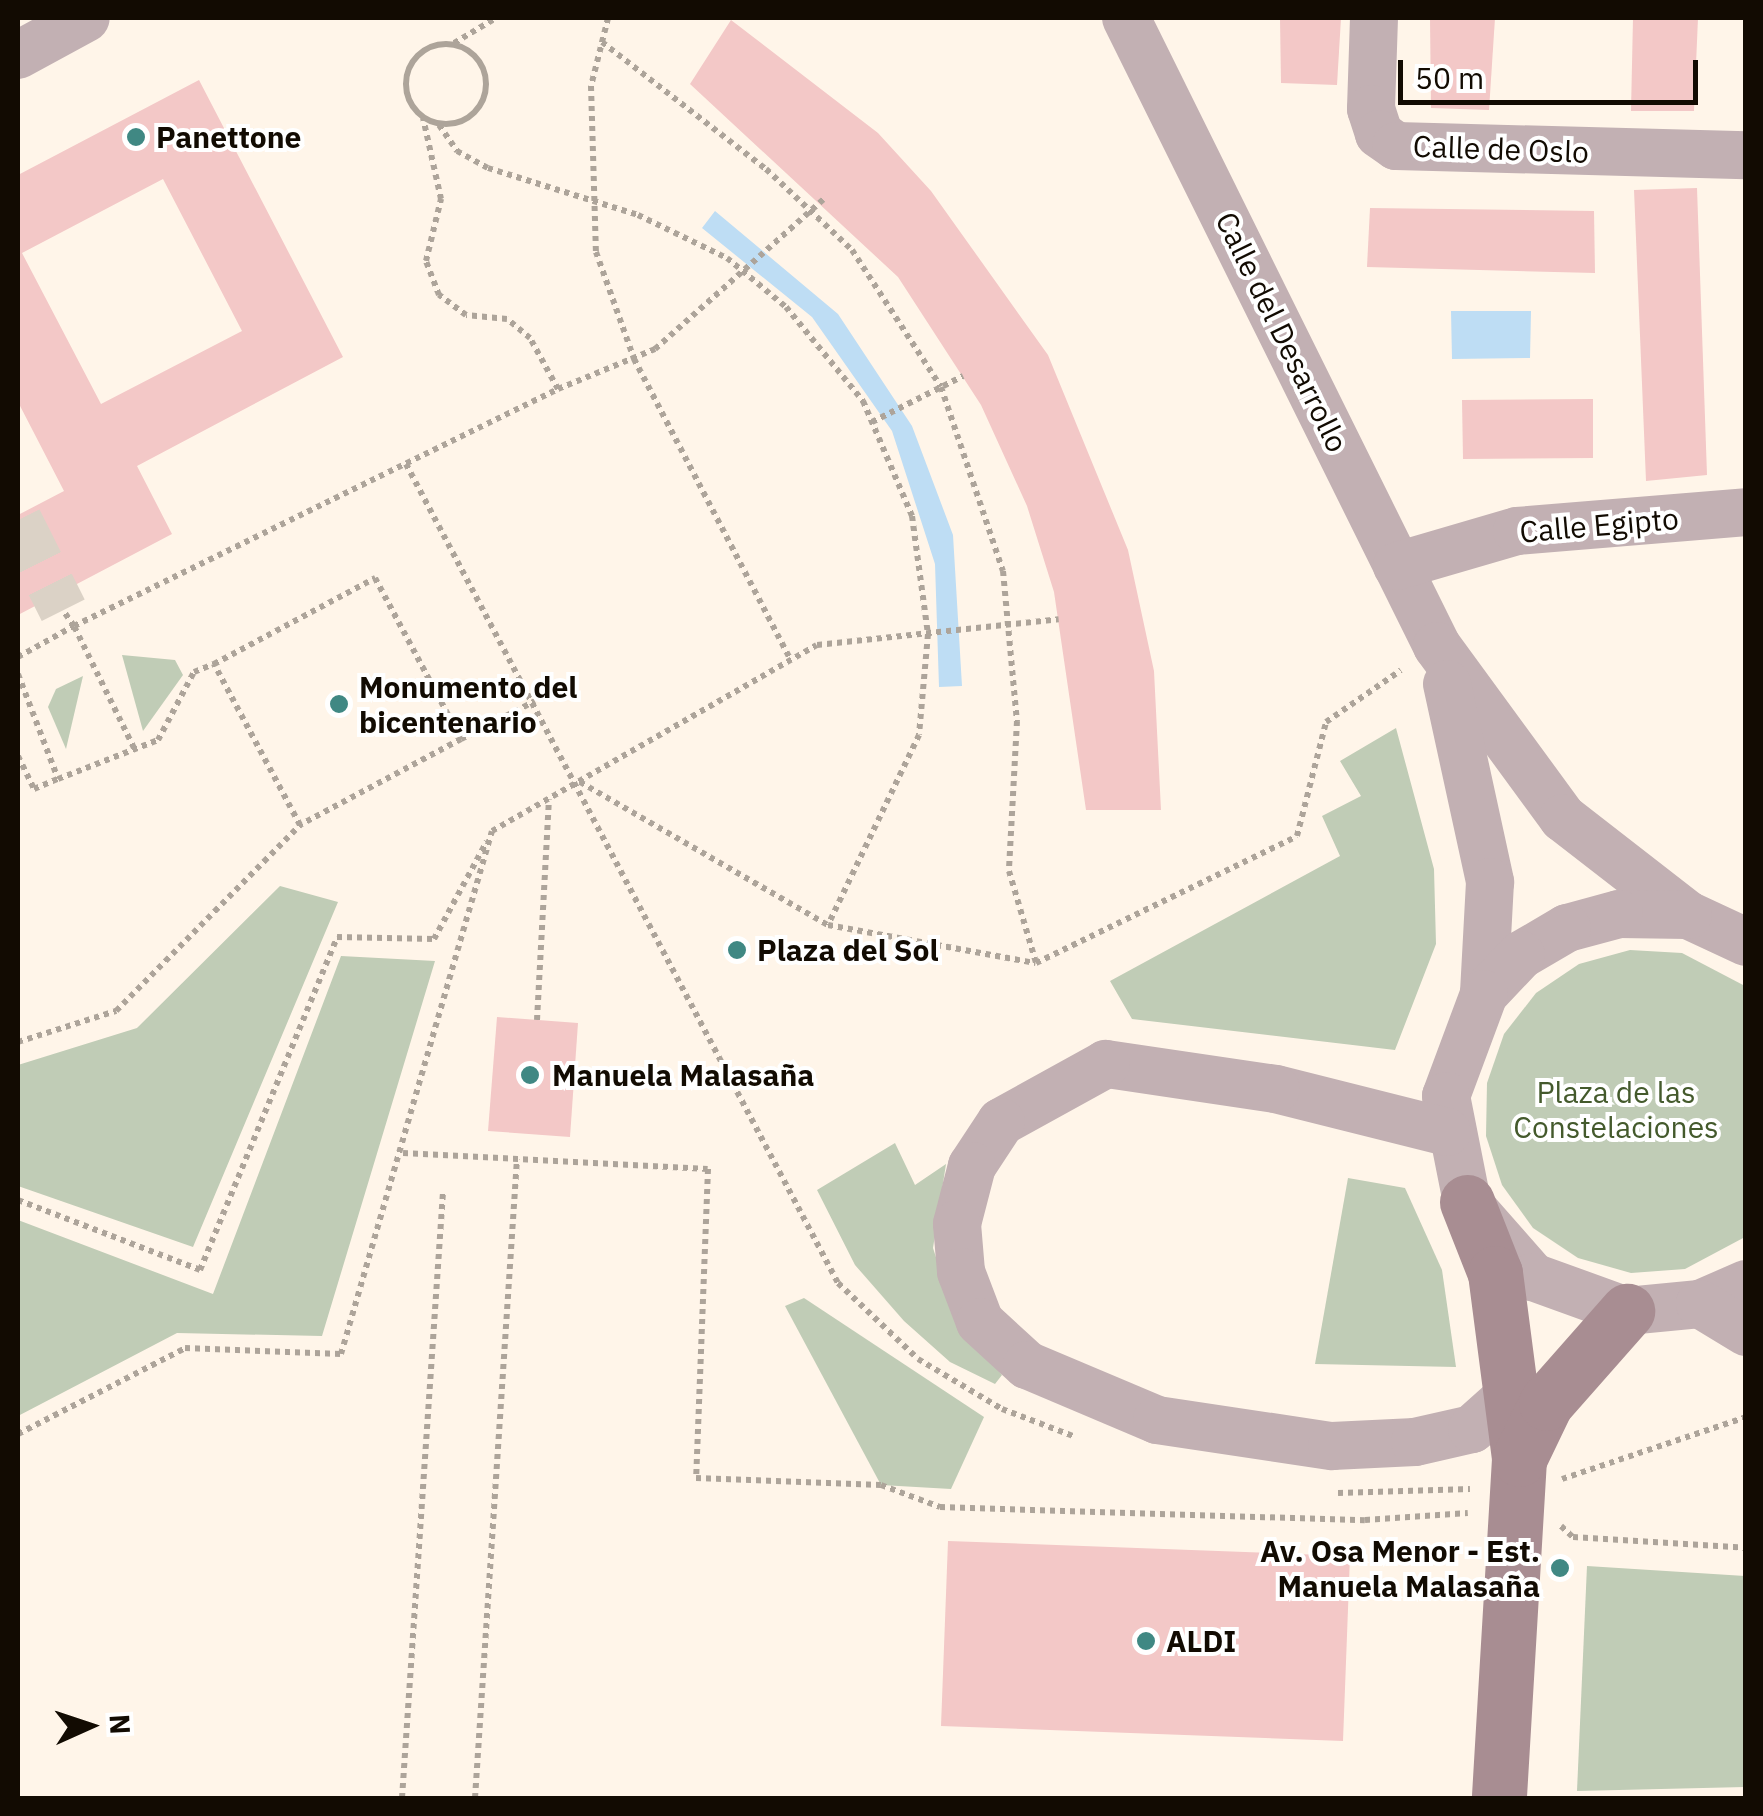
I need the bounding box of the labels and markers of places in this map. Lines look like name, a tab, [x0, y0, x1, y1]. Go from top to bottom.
place label: Panettone	[156, 119, 301, 155]
marker: Panettone	[125, 126, 147, 148]
place label: Monumento del bicentenario	[359, 669, 577, 740]
marker: Monumento del bicentenario	[328, 693, 350, 715]
place label: Plaza del Sol	[757, 932, 939, 968]
marker: Plaza del Sol	[726, 939, 748, 961]
place label: Manuela Malasaña	[552, 1057, 814, 1093]
marker: Manuela Malasaña	[517, 1062, 543, 1088]
place label: Av. Osa Menor - Est. Manuela Malasaña	[1260, 1533, 1540, 1604]
marker: Av. Osa Menor - Est. Manuela Malasaña	[1549, 1557, 1571, 1579]
place label: ALDI	[1166, 1623, 1236, 1659]
marker: ALDI	[1135, 1630, 1157, 1652]

